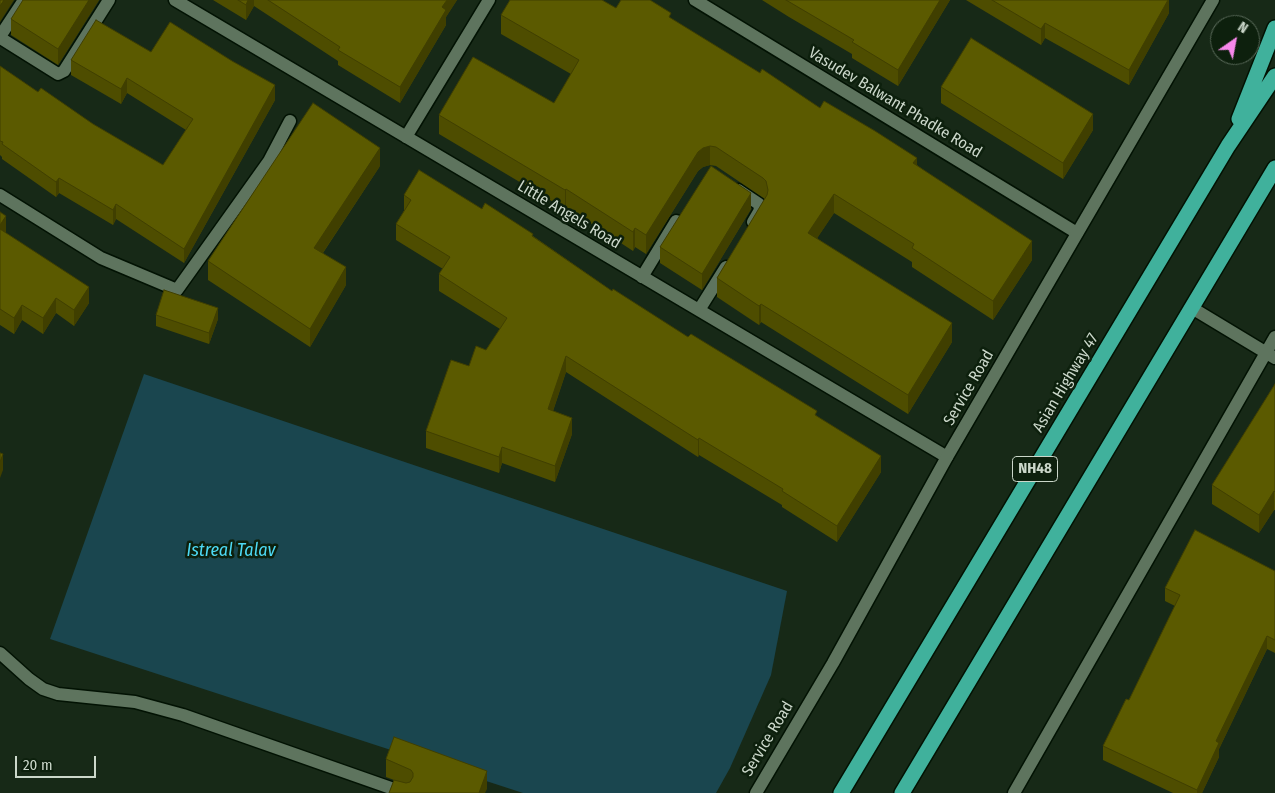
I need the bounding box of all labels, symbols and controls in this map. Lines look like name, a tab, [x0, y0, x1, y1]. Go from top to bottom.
north arrow	[1210, 15, 1260, 65]
text: N	[1235, 18, 1251, 37]
street label: Vasudev Balwant Phadke Road	[805, 44, 985, 162]
street label: Little Angels Road	[514, 177, 624, 253]
street label: Asian Highway 47	[1029, 330, 1103, 436]
street label: Service Road	[940, 347, 998, 429]
road number: NH48	[1012, 456, 1058, 482]
water label: Istreal Talav	[186, 540, 276, 562]
street label: Service Road	[738, 698, 798, 780]
scale bar	[18, 746, 99, 778]
text: 20 m	[23, 756, 53, 774]

